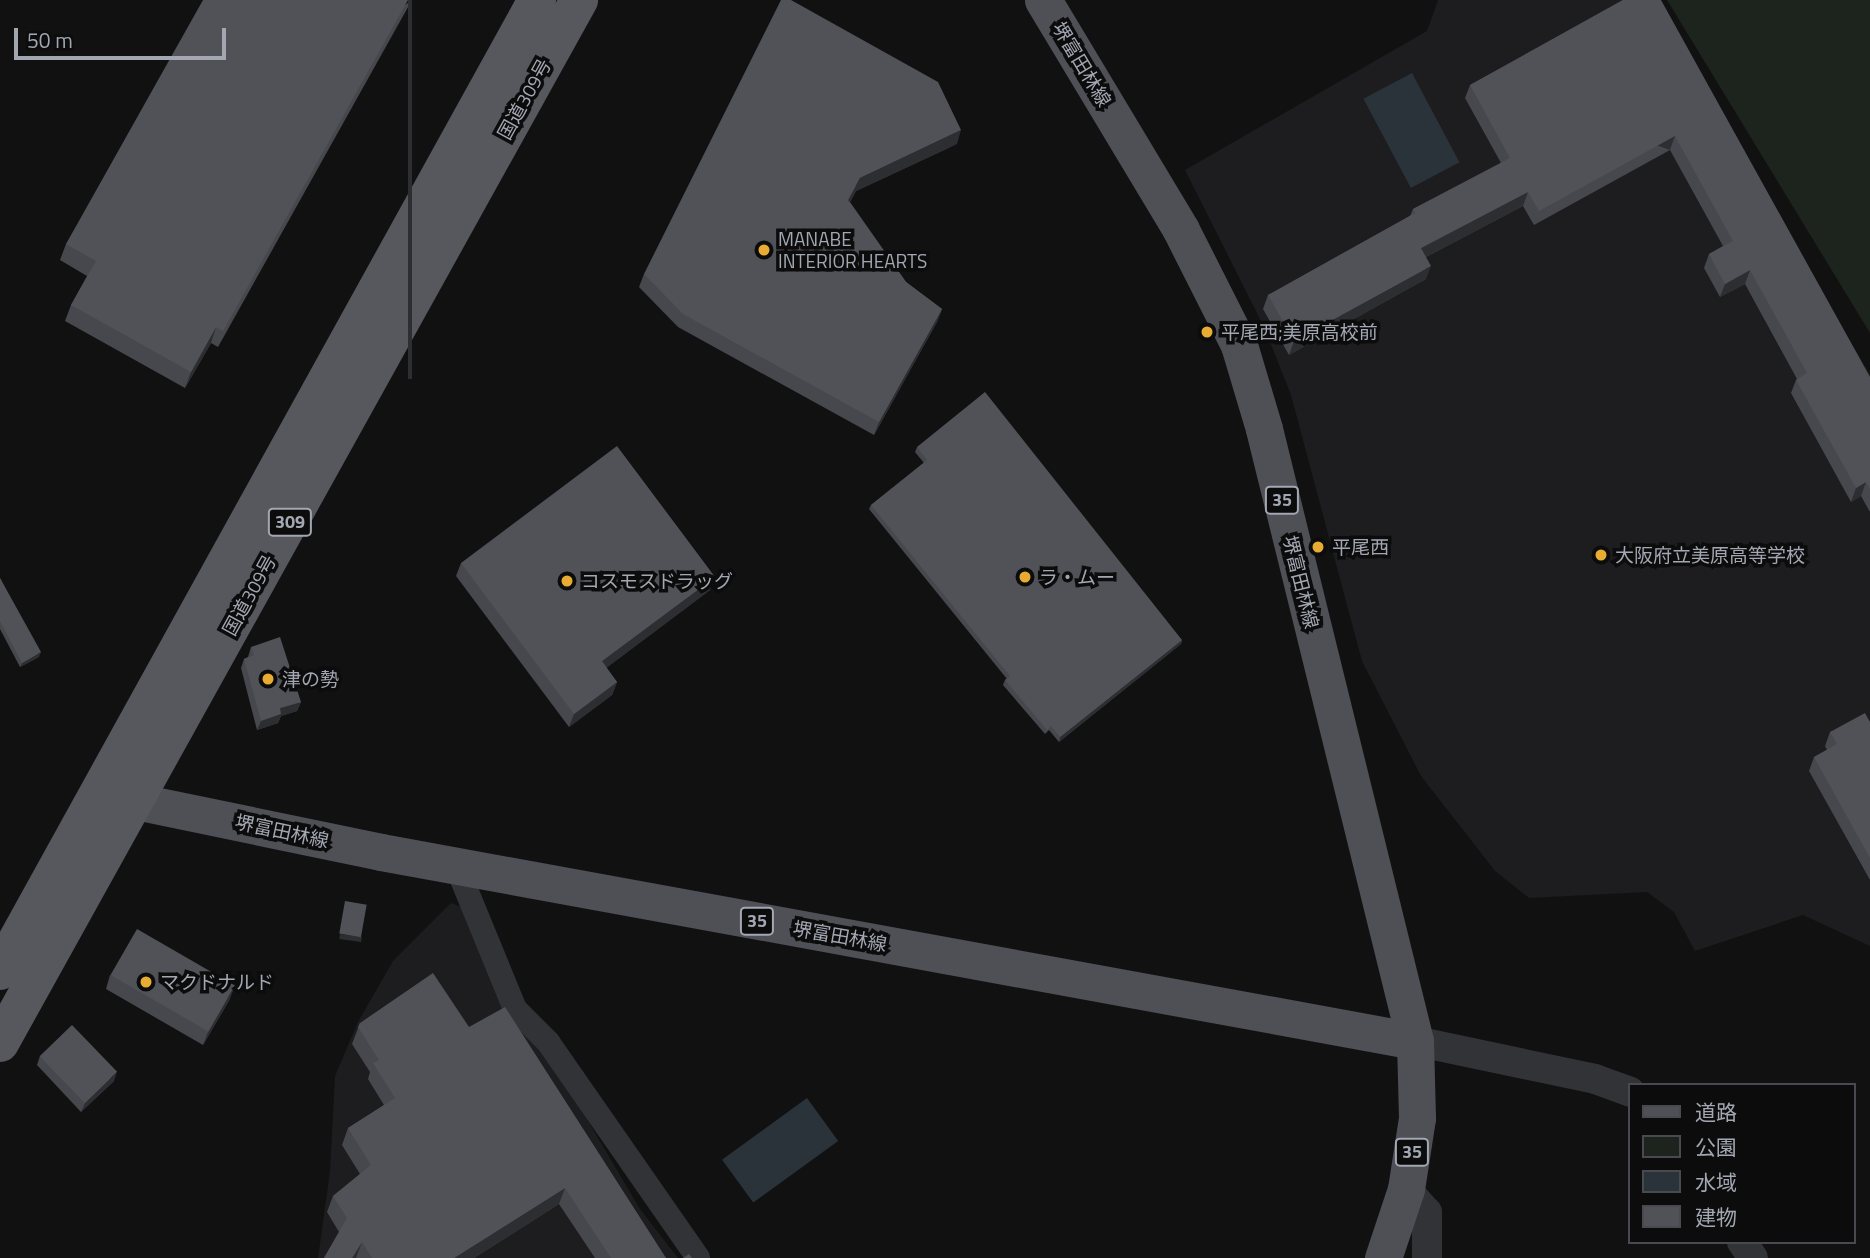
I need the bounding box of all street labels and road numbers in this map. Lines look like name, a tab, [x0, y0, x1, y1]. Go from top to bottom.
street label: 堺富田林線	[1048, 17, 1116, 111]
street label: 国道309号	[492, 55, 556, 143]
road number: 35	[1264, 486, 1300, 514]
road number: 309	[267, 508, 313, 536]
street label: 堺富田林線	[1278, 533, 1324, 631]
street label: 国道309号	[217, 551, 281, 639]
street label: 堺富田林線	[233, 810, 331, 852]
road number: 35	[740, 906, 774, 936]
street label: 堺富田林線	[791, 917, 889, 955]
road number: 35	[1394, 1138, 1430, 1167]

